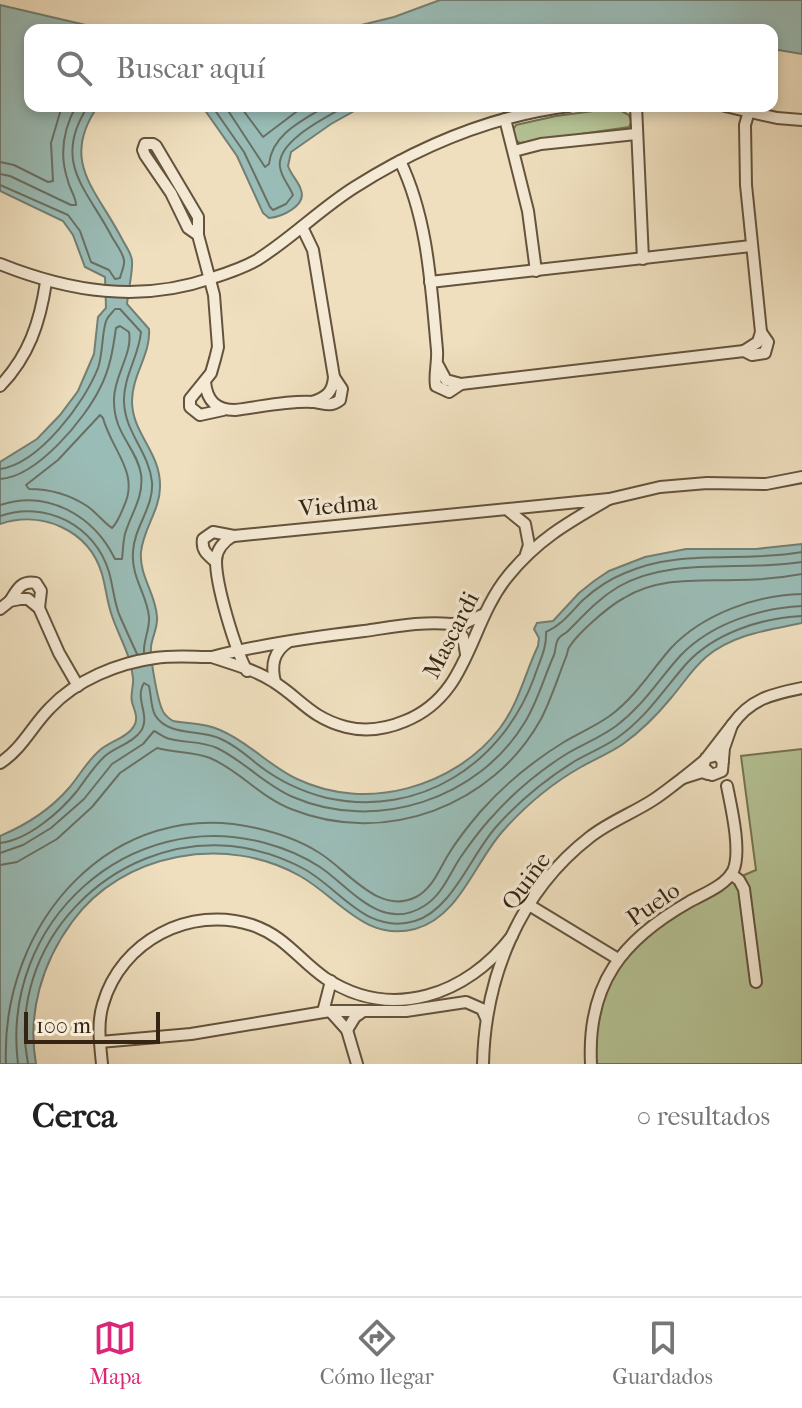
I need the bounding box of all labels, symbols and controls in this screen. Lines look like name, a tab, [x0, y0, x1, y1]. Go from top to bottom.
search box	[24, 24, 778, 112]
icon: search	[52, 46, 96, 90]
text: Buscar aquí	[116, 51, 265, 86]
street label: Viedma	[297, 488, 379, 522]
street label: Mascardi	[417, 587, 485, 683]
street label: Quiñe	[496, 846, 556, 915]
street label: Puelo	[621, 876, 685, 932]
scale bar	[24, 1008, 160, 1044]
text: 100 m	[36, 1013, 91, 1039]
text: Cerca	[32, 1096, 117, 1136]
text: 0 resultados	[637, 1101, 770, 1132]
tab: Mapa	[89, 1316, 142, 1390]
tab: Cómo llegar	[320, 1316, 434, 1390]
tab: Guardados	[612, 1316, 713, 1390]

